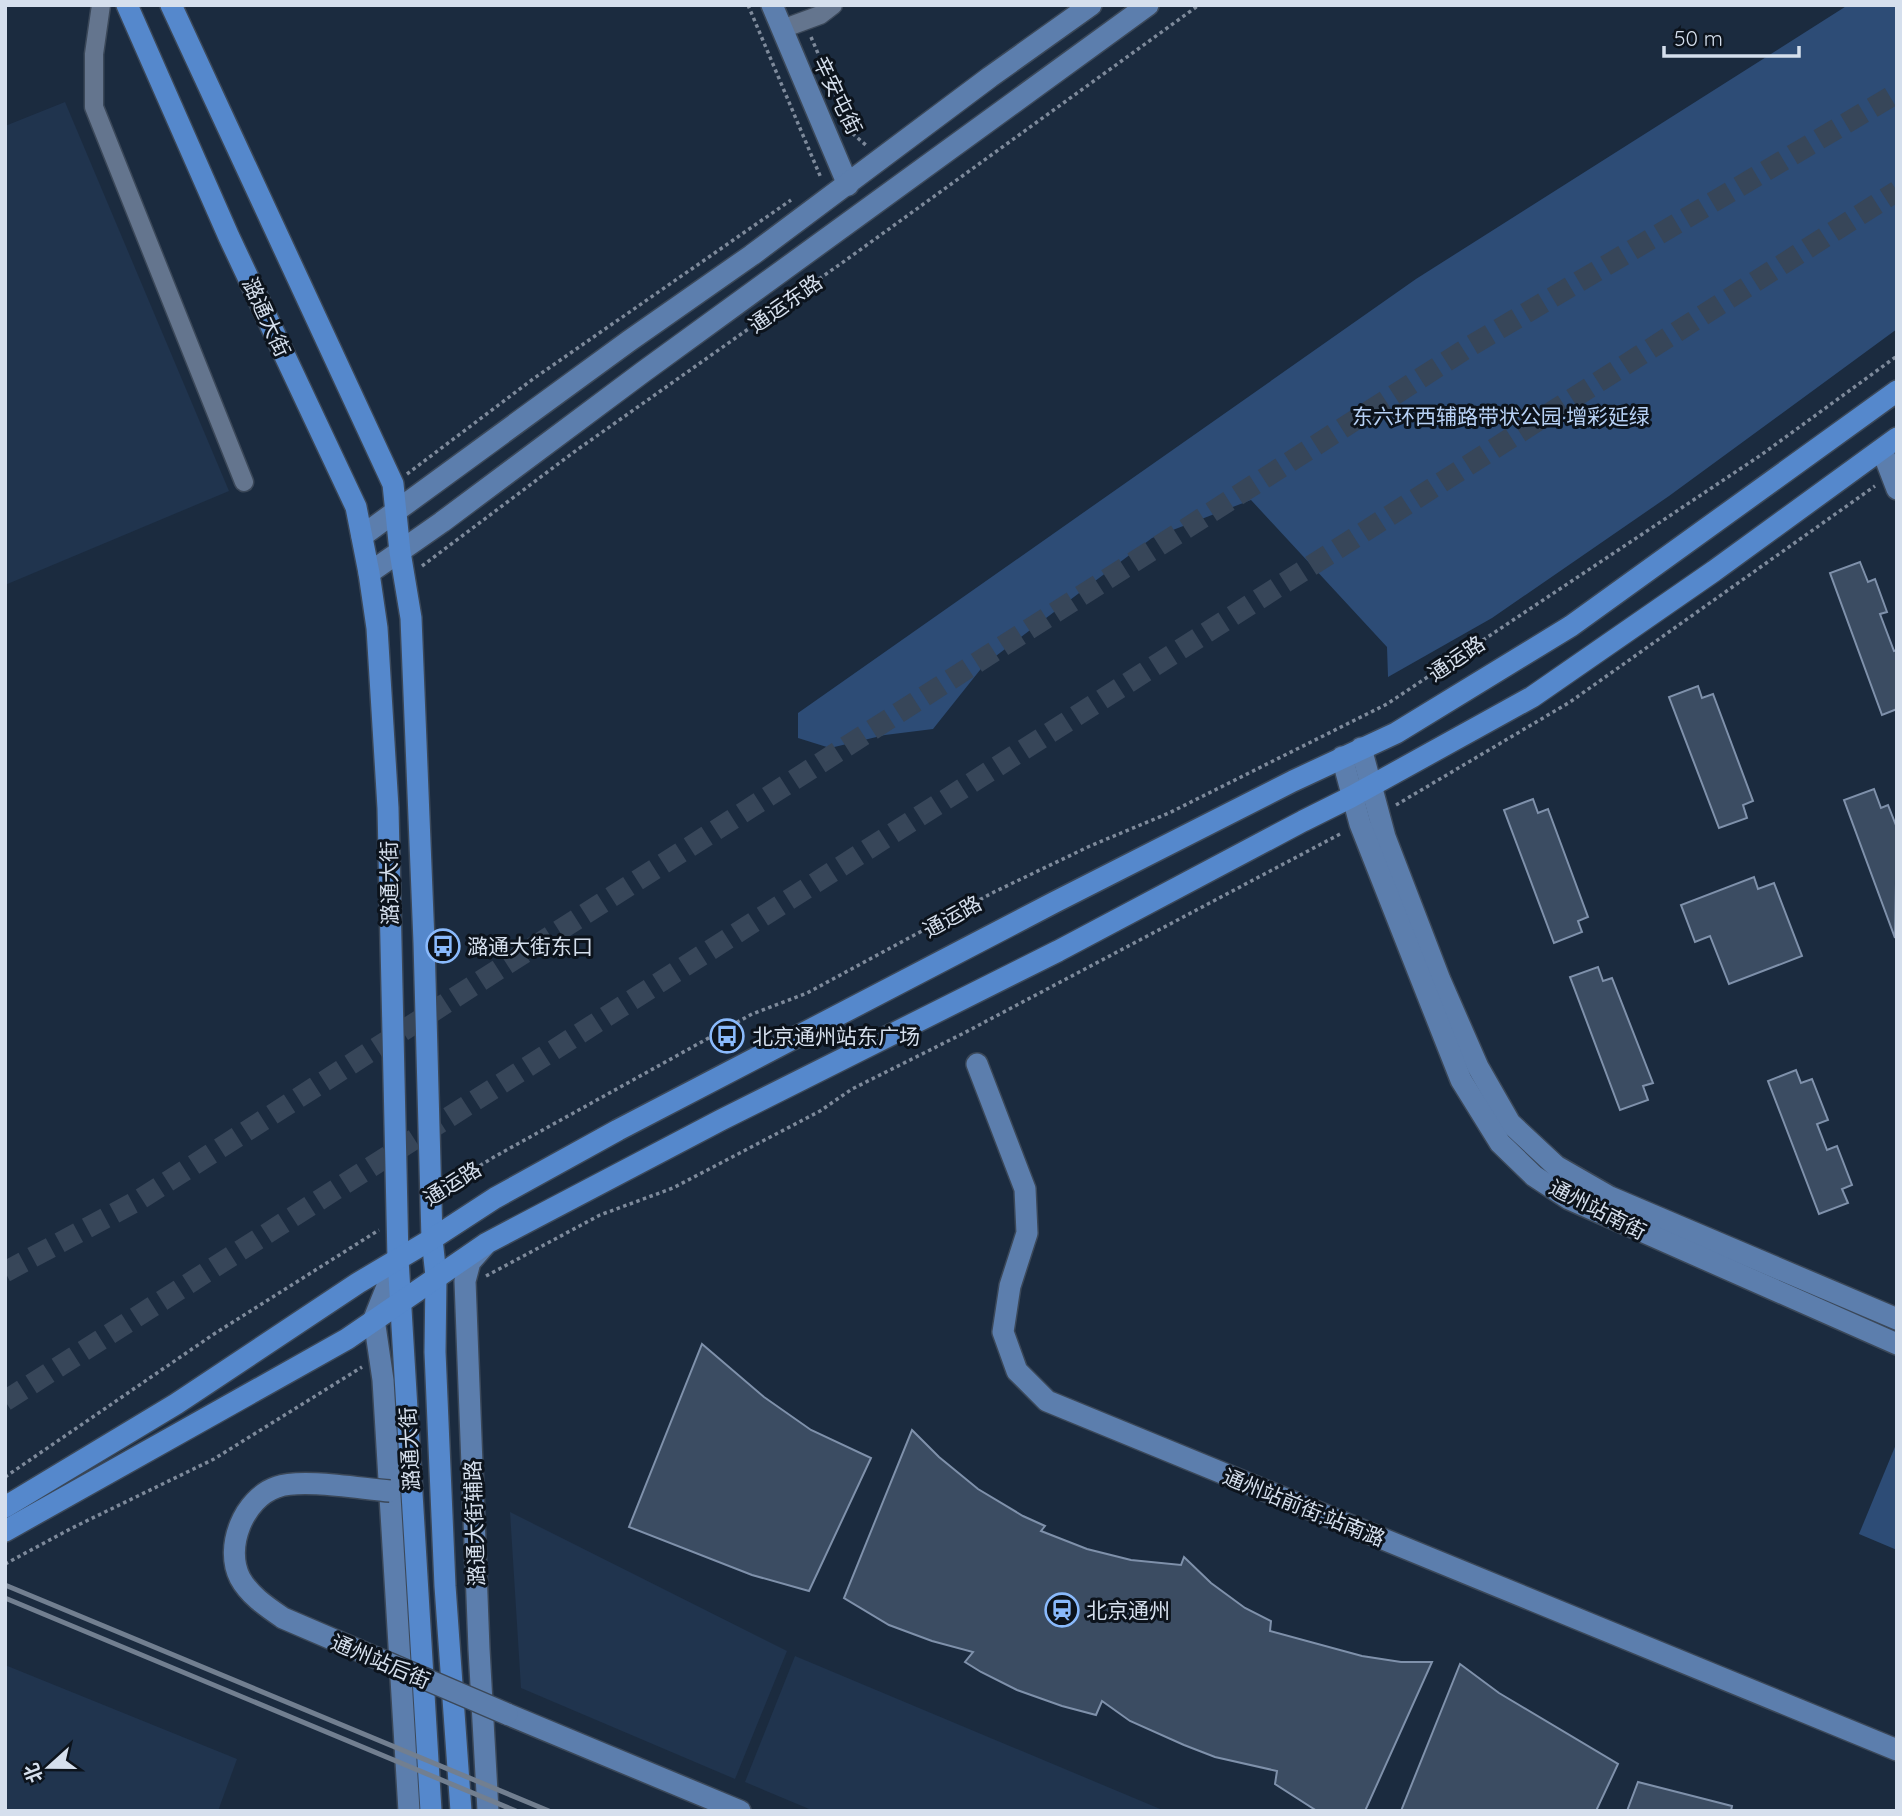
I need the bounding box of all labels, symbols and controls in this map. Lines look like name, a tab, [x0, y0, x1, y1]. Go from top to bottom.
scale bar	[1664, 14, 1799, 58]
text: 50 m	[1674, 25, 1723, 51]
street label: 辛安屯街	[808, 52, 868, 138]
street label: 通运东路	[743, 268, 827, 338]
street label: 潞通大街	[237, 273, 297, 361]
park label: 东六环西辅路带状公园·增彩延绿	[1352, 403, 1650, 429]
street label: 通运路	[1423, 630, 1489, 686]
street label: 潞通大街	[375, 841, 403, 925]
street label: 通运路	[918, 889, 986, 943]
bus stop icon: 潞通大街东口	[424, 927, 462, 965]
place label: 潞通大街东口	[467, 933, 593, 959]
bus stop icon: 北京通州站东广场	[708, 1017, 746, 1055]
place label: 北京通州站东广场	[752, 1023, 920, 1049]
street label: 通运路	[418, 1155, 486, 1211]
street label: 通州站南街	[1545, 1174, 1651, 1244]
street label: 潞通大街	[394, 1406, 424, 1492]
street label: 潞通大街辅路	[459, 1460, 489, 1586]
street label: 通州站前街;站南潞	[1219, 1463, 1389, 1551]
station icon: 北京通州	[1043, 1591, 1081, 1629]
place label: 北京通州	[1086, 1597, 1170, 1623]
street label: 通州站后街	[328, 1629, 434, 1693]
north arrow	[14, 1732, 84, 1802]
text: 北	[19, 1760, 48, 1786]

